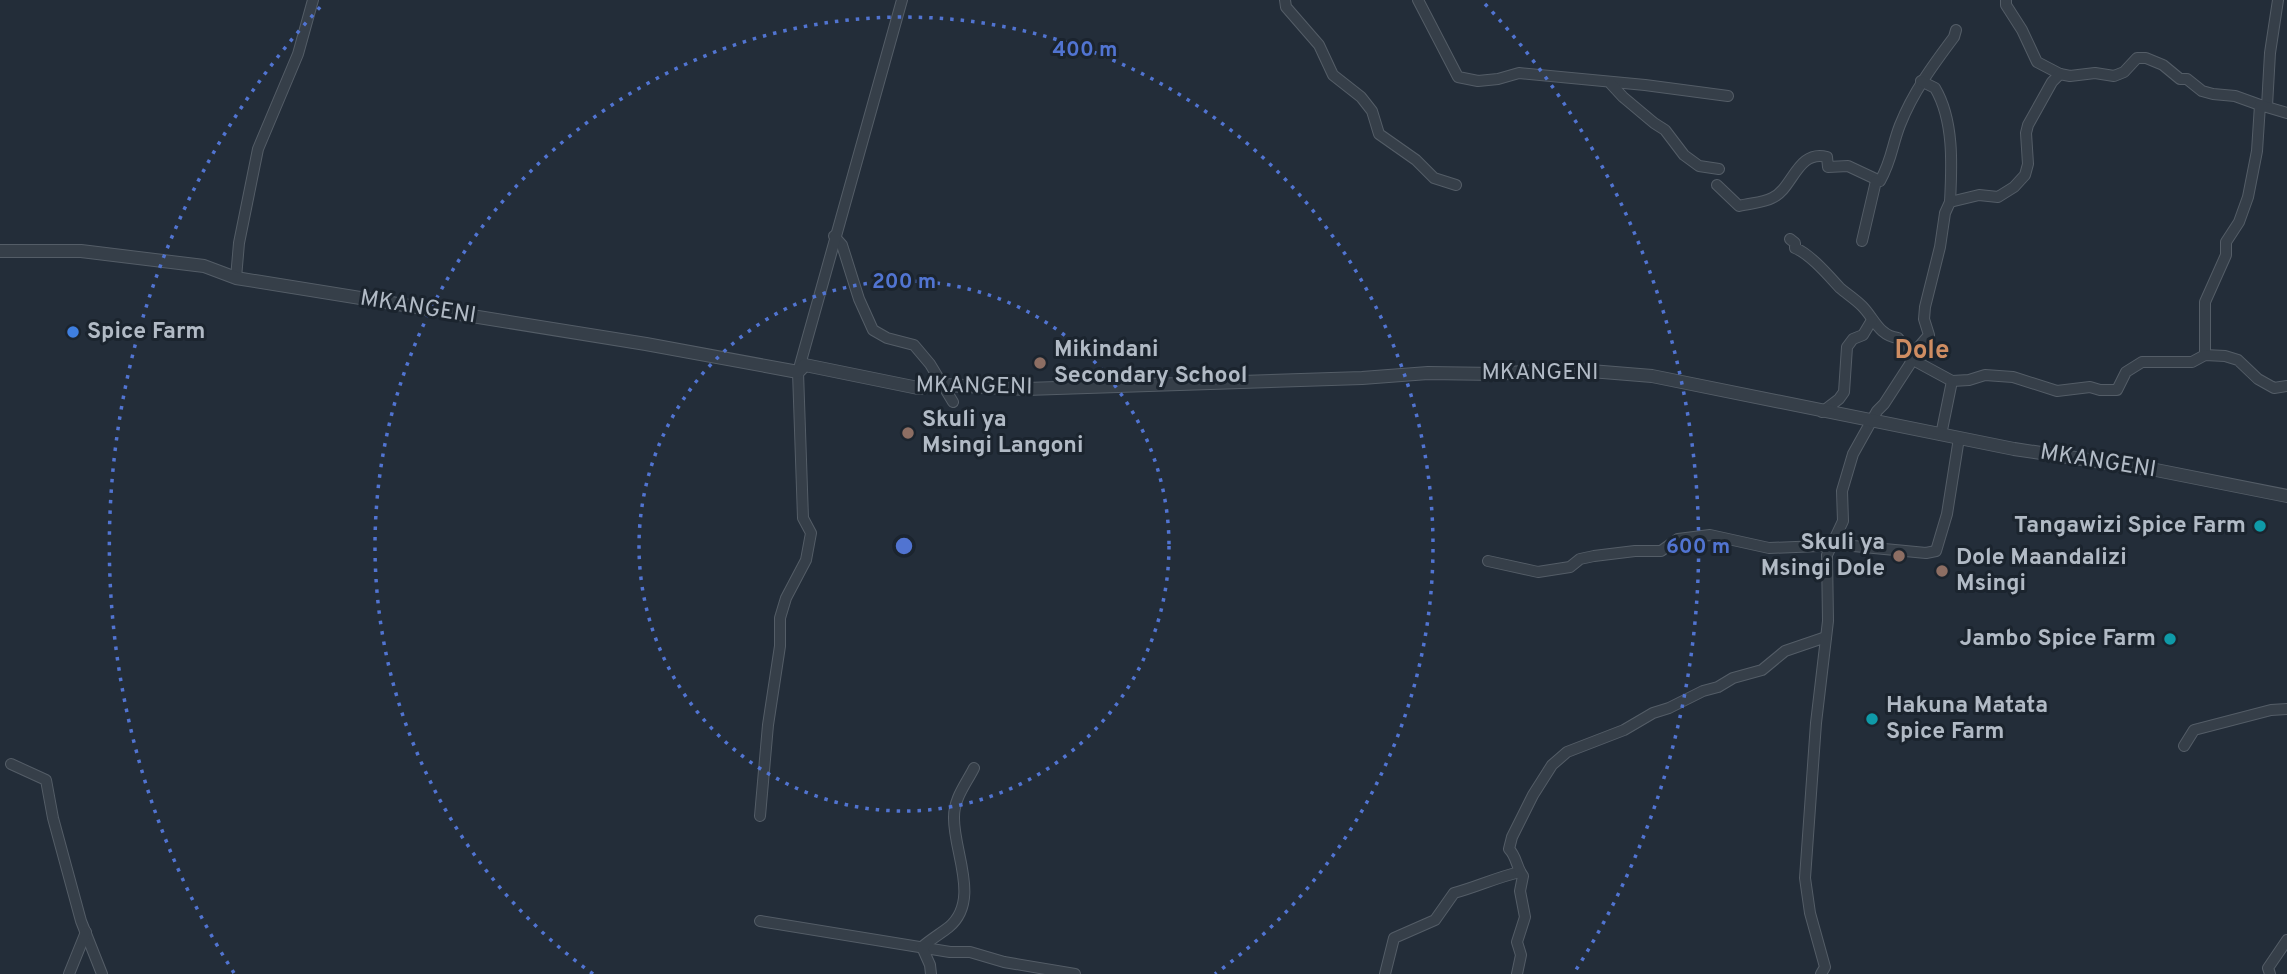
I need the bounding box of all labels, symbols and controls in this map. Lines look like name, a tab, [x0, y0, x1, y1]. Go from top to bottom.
text: 400 m	[1053, 37, 1117, 64]
text: 200 m	[872, 269, 936, 296]
street label: MKANGENI	[358, 285, 478, 331]
place label: Spice Farm	[87, 318, 206, 347]
marker: Spice Farm	[65, 324, 81, 340]
district label: Dole	[1895, 335, 1949, 368]
place label: Mikindani Secondary School	[1054, 336, 1247, 391]
marker: Mikindani Secondary School	[1032, 355, 1048, 371]
street label: MKANGENI	[1481, 359, 1599, 388]
street label: MKANGENI	[915, 371, 1033, 403]
place label: Skuli ya Msingi Langoni	[922, 406, 1083, 461]
marker: Skuli ya Msingi Langoni	[900, 425, 916, 441]
street label: MKANGENI	[2038, 439, 2158, 485]
place label: Tangawizi Spice Farm	[2014, 512, 2246, 541]
marker: Tangawizi Spice Farm	[2252, 518, 2268, 534]
place label: Skuli ya Msingi Dole	[1761, 529, 1885, 584]
centre of rings	[892, 534, 916, 558]
text: 600 m	[1666, 534, 1730, 561]
place label: Dole Maandalizi Msingi	[1956, 544, 2127, 599]
marker: Skuli ya Msingi Dole	[1891, 548, 1907, 564]
marker: Dole Maandalizi Msingi	[1934, 563, 1950, 579]
place label: Jambo Spice Farm	[1959, 625, 2156, 654]
marker: Jambo Spice Farm	[2162, 631, 2178, 647]
place label: Hakuna Matata Spice Farm	[1886, 692, 2048, 747]
marker: Hakuna Matata Spice Farm	[1864, 711, 1880, 727]

